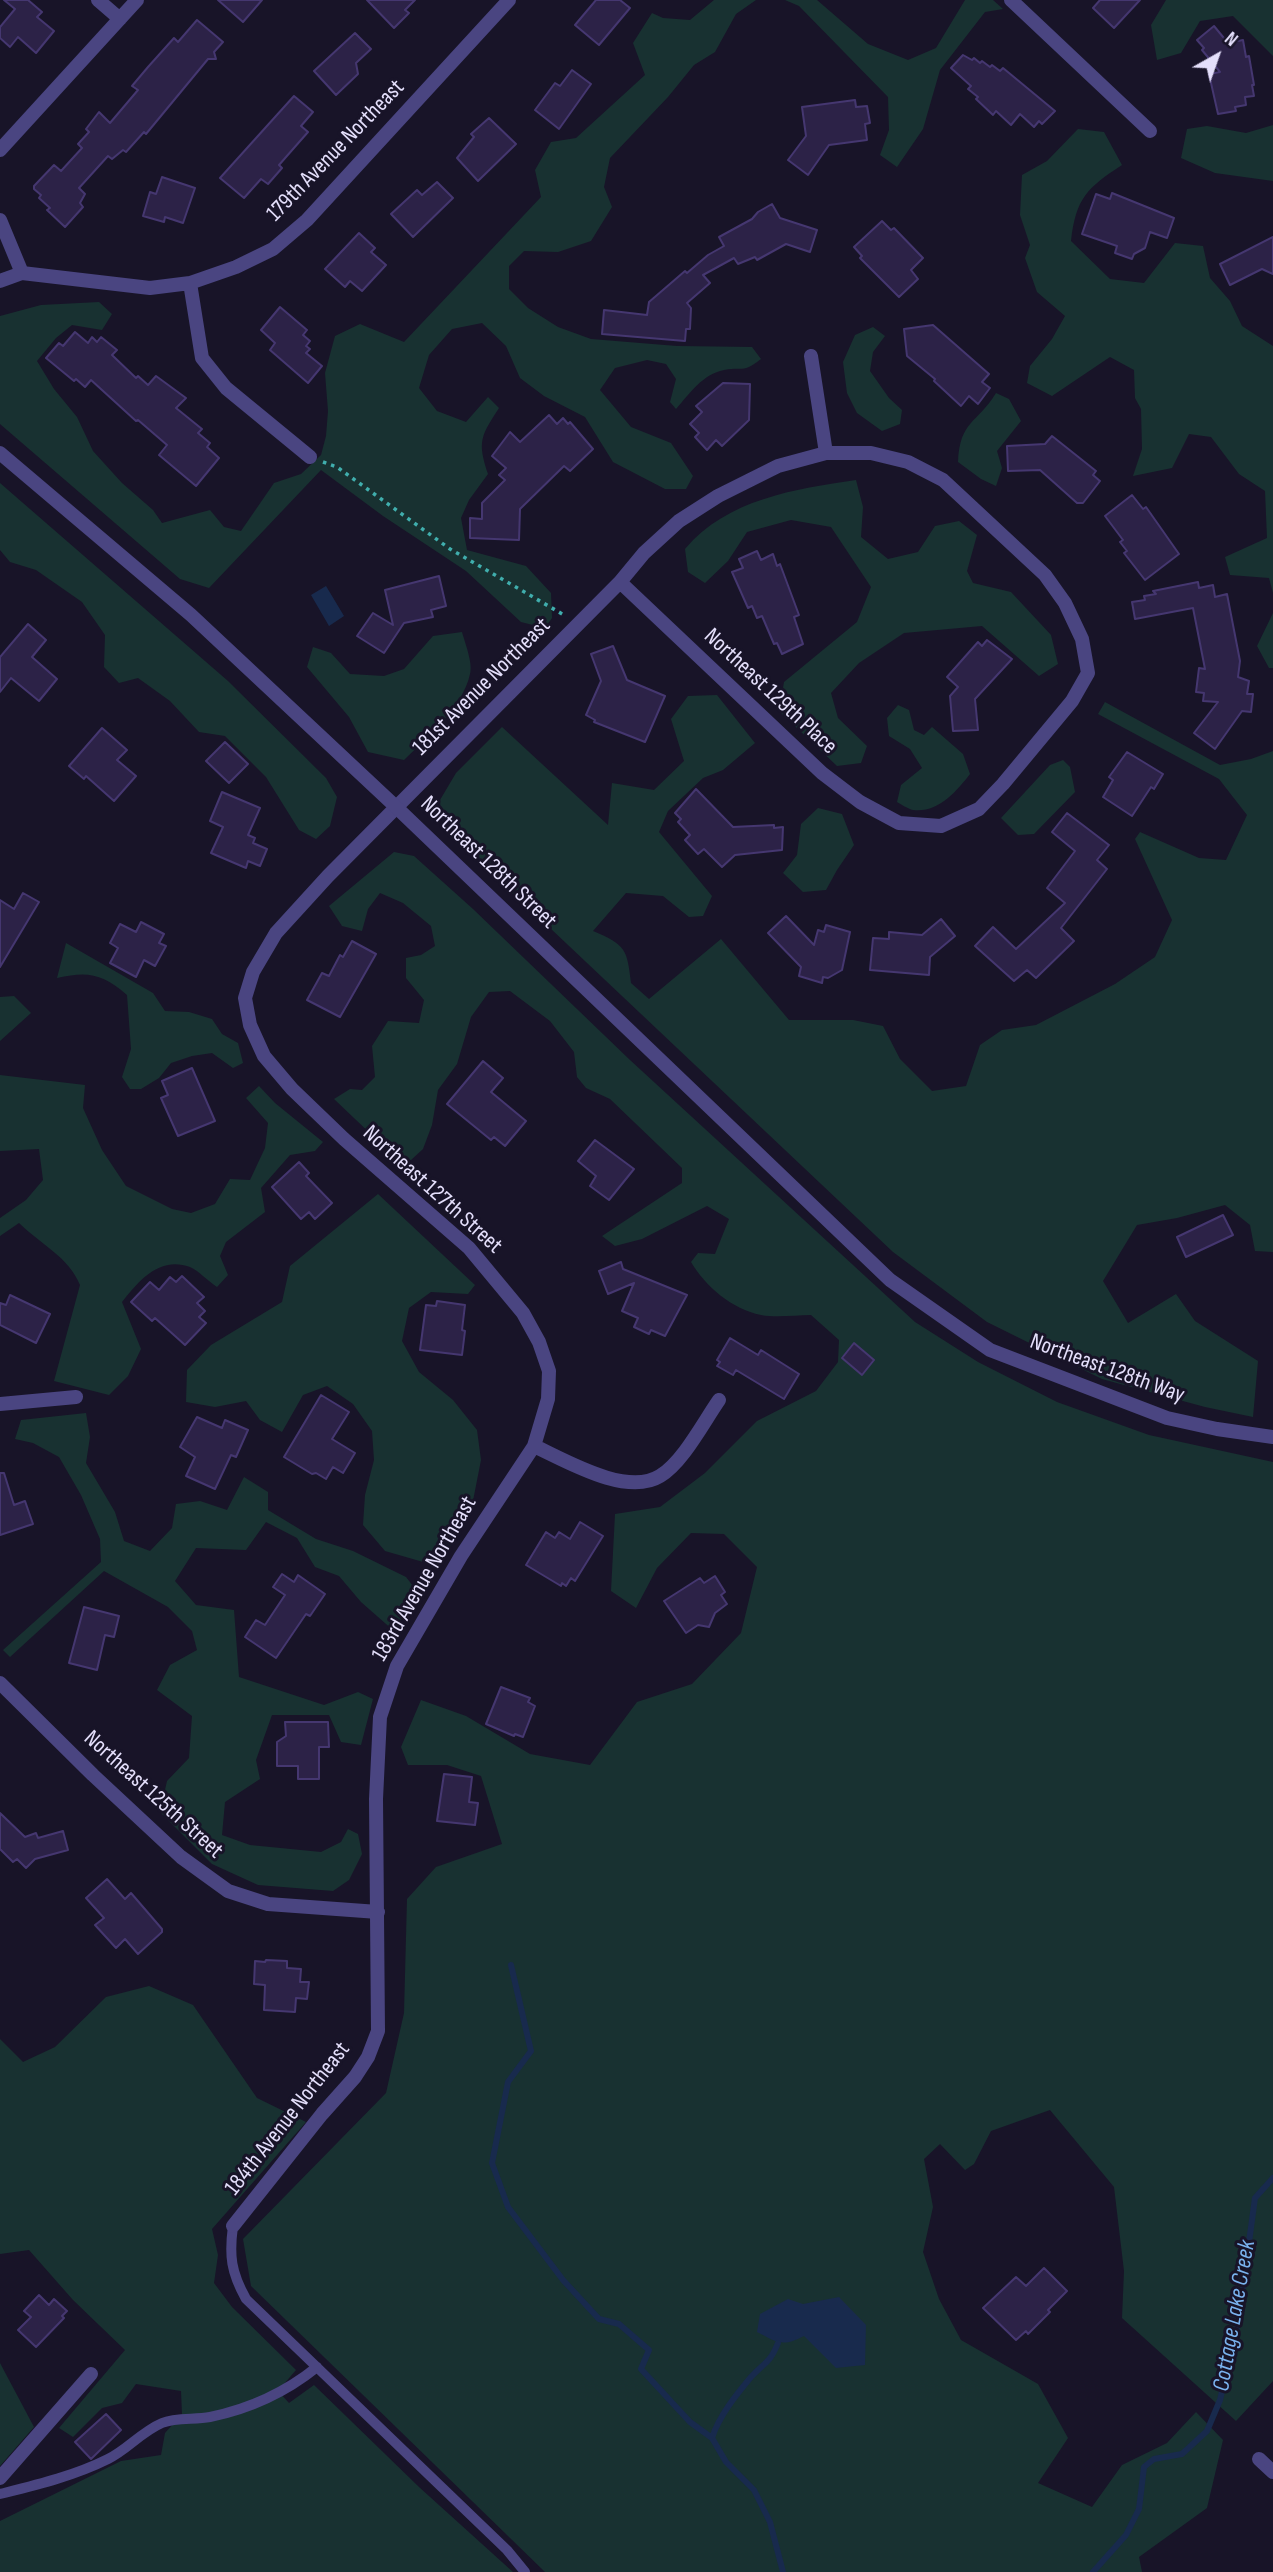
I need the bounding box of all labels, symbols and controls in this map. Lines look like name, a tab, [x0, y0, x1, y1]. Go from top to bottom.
north arrow	[1182, 21, 1252, 91]
text: N	[1220, 27, 1242, 52]
street label: 179th Avenue Northeast	[261, 74, 411, 228]
street label: 181st Avenue Northeast	[407, 612, 557, 762]
street label: Northeast 129th Place	[698, 623, 842, 761]
street label: Northeast 128th Street	[414, 791, 562, 935]
street label: Northeast 127th Street	[357, 1120, 507, 1260]
street label: Northeast 128th Way	[1026, 1328, 1188, 1410]
street label: 183rd Avenue Northeast	[367, 1492, 483, 1666]
street label: Northeast 125th Street	[78, 1725, 228, 1865]
street label: 184th Avenue Northeast	[220, 2037, 356, 2201]
water label: Cottage Lake Creek	[1208, 2238, 1262, 2394]

